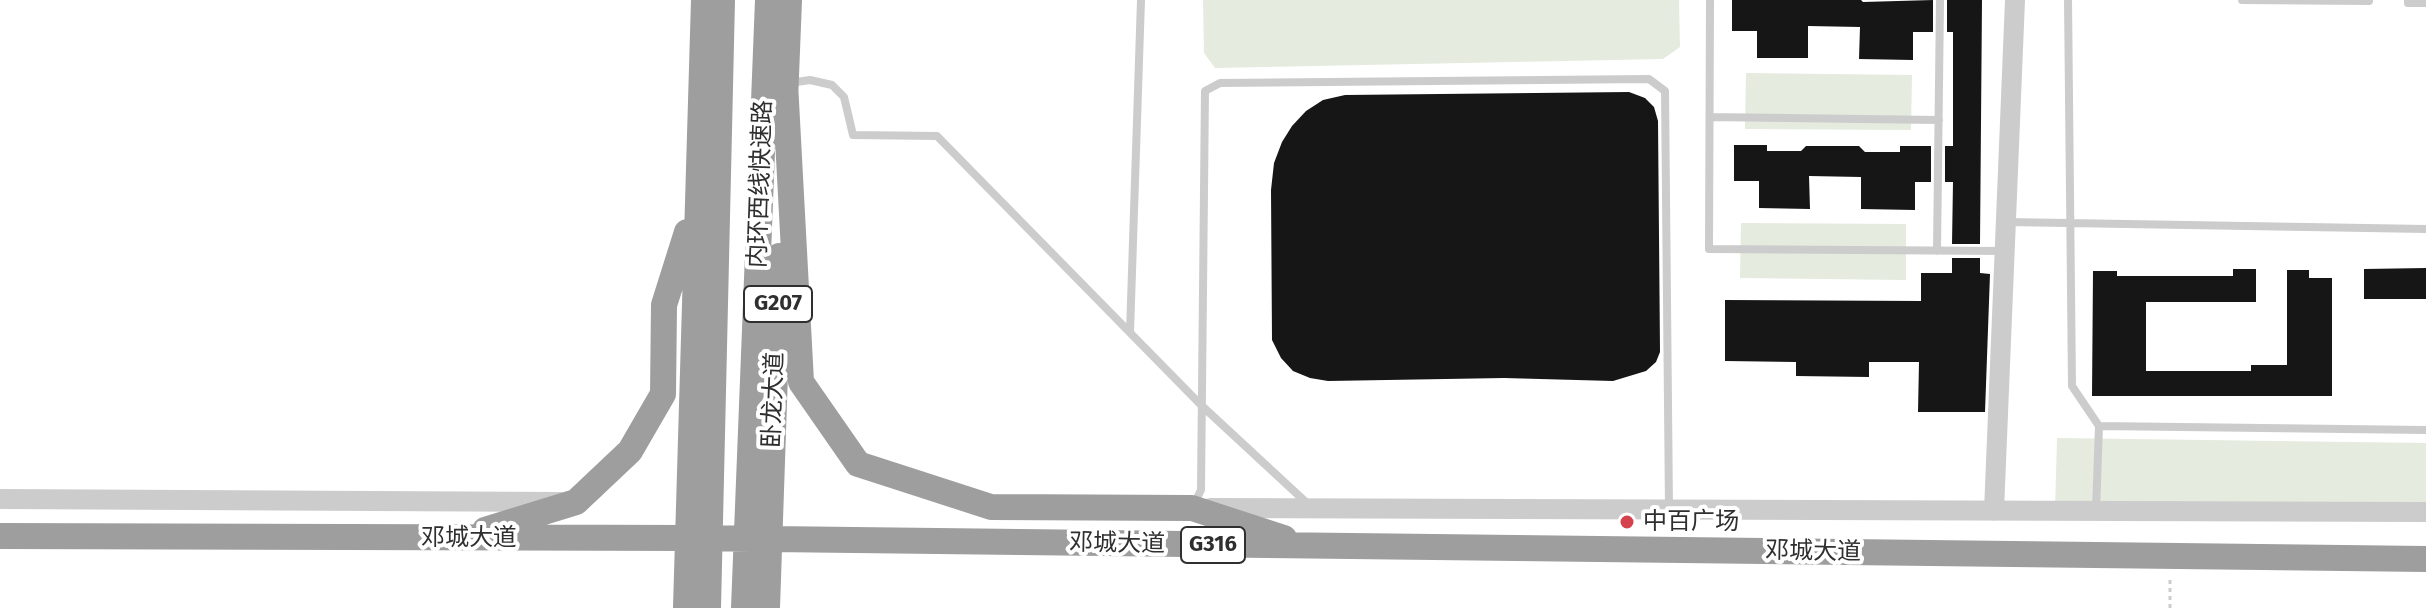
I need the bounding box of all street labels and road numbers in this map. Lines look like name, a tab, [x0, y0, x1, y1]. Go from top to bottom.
street label: 内环西线快速路	[744, 100, 778, 268]
road number: G207	[744, 286, 812, 322]
street label: 卧龙大道	[758, 352, 790, 448]
street label: 邓城大道	[421, 524, 517, 552]
road number: G316	[1181, 527, 1245, 563]
street label: 邓城大道	[1069, 529, 1165, 559]
street label: 邓城大道	[1765, 537, 1861, 567]

